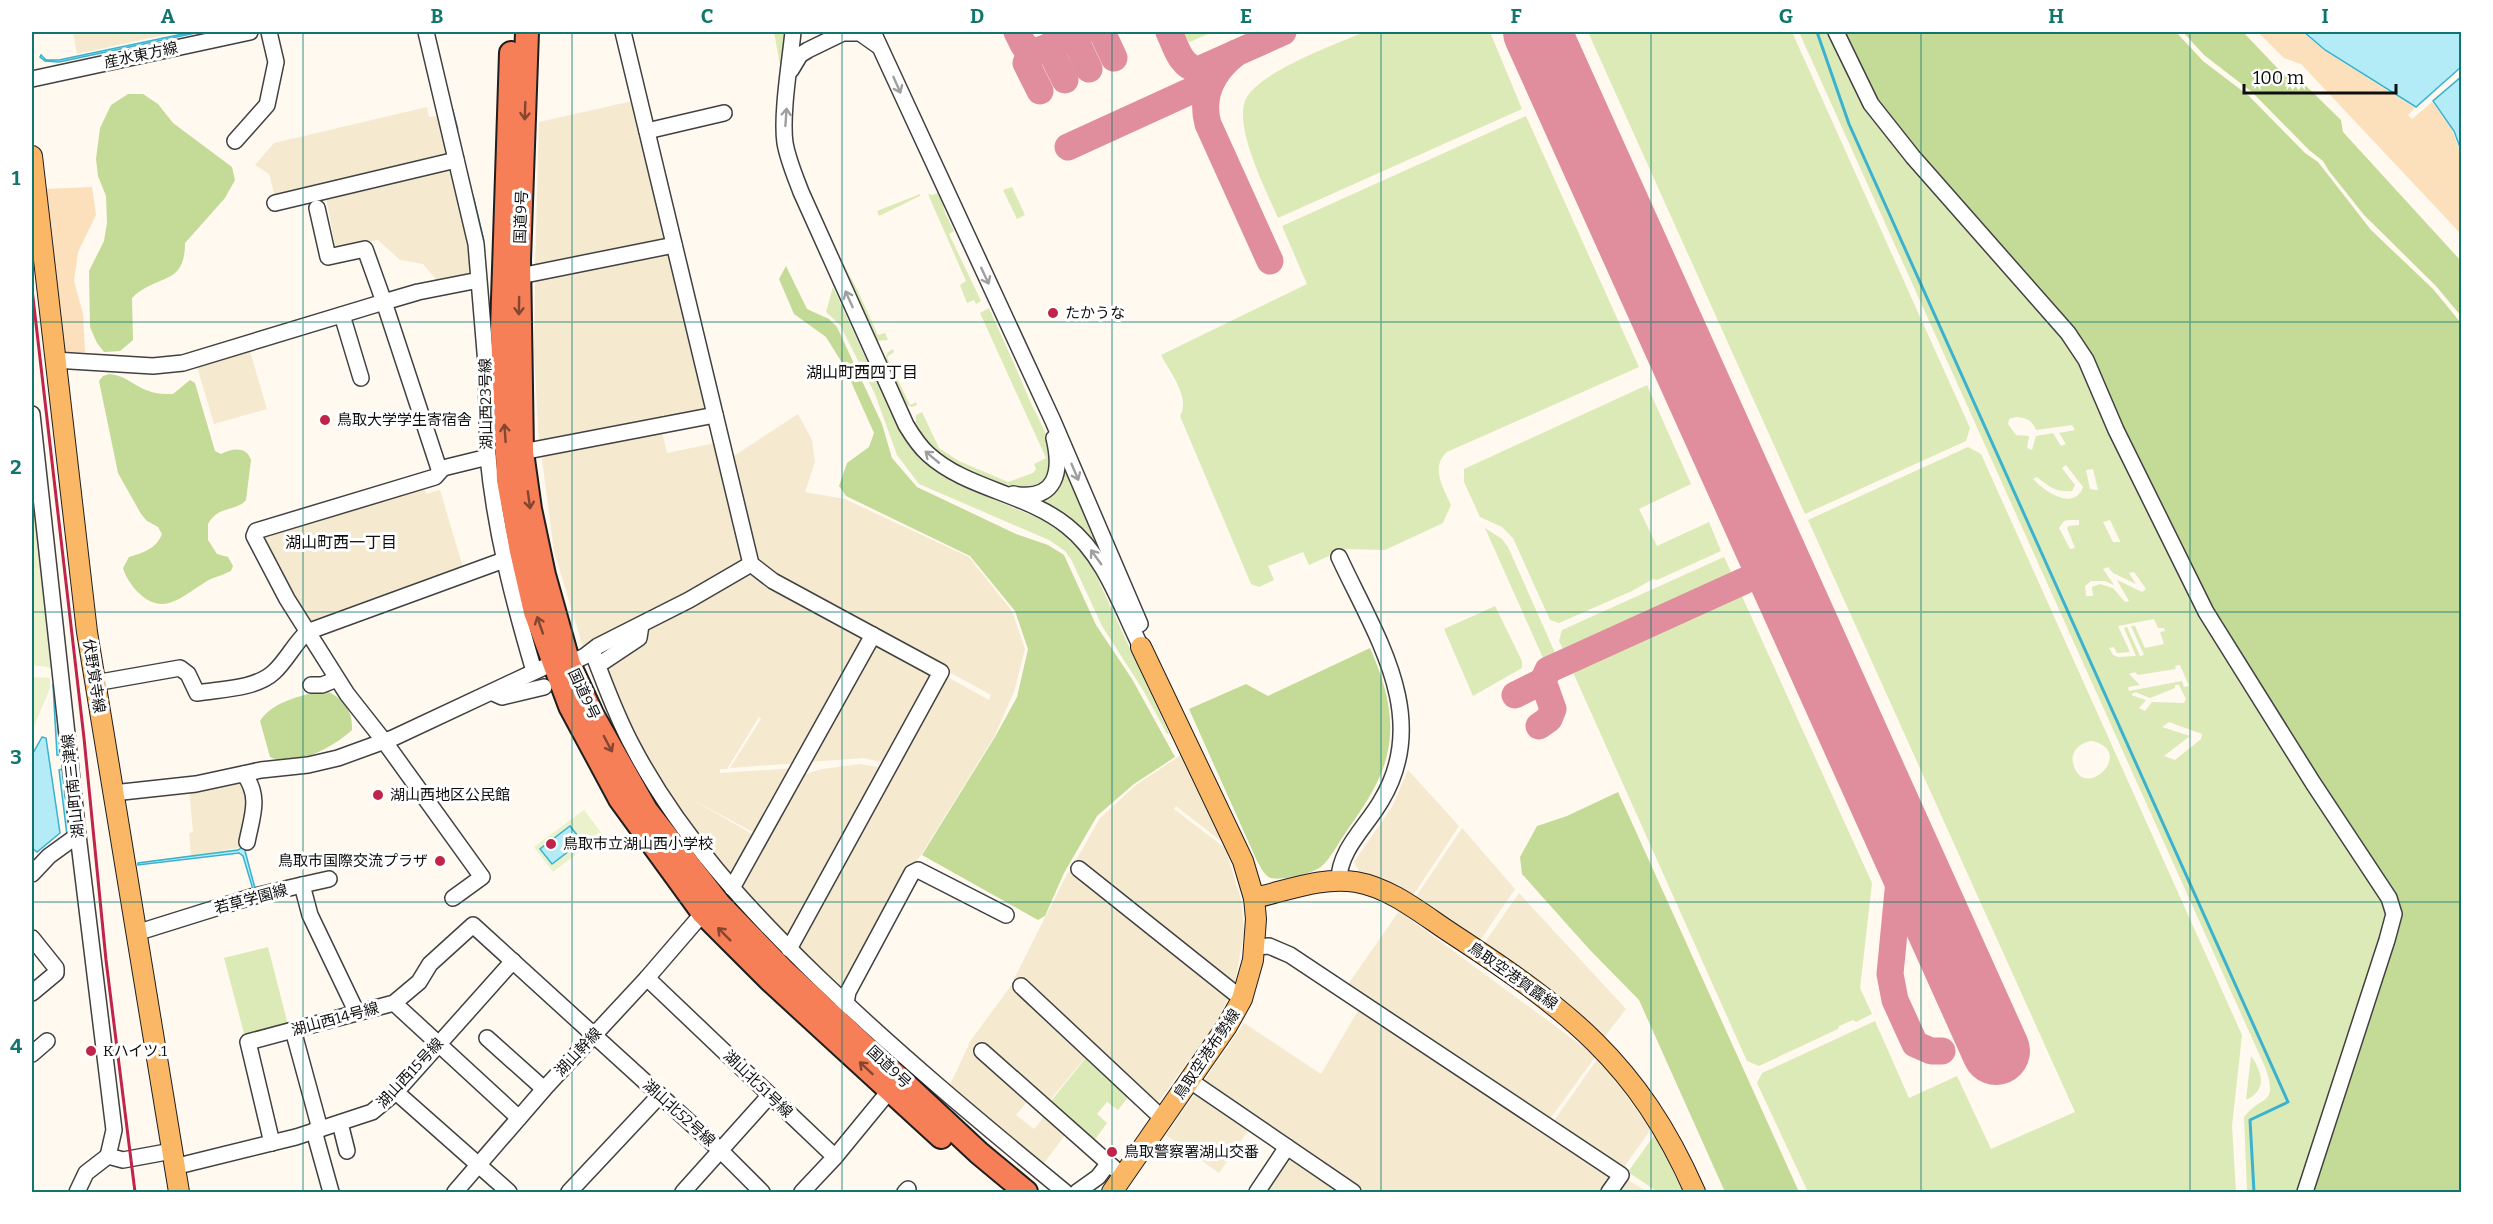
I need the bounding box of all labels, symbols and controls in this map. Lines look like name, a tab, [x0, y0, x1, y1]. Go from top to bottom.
text: A	[161, 4, 176, 28]
text: B	[431, 4, 444, 28]
text: C	[701, 4, 713, 28]
text: D	[970, 4, 984, 28]
text: E	[1240, 4, 1252, 28]
text: F	[1510, 4, 1522, 28]
text: G	[1779, 4, 1793, 28]
text: H	[2048, 4, 2064, 28]
text: I	[2321, 4, 2329, 28]
street label: 産水東方線	[102, 38, 180, 72]
scale bar	[2244, 57, 2396, 95]
text: 100 m	[2253, 67, 2304, 89]
one-way arrow	[891, 75, 903, 93]
one-way arrow	[519, 100, 530, 120]
one-way arrow	[780, 107, 791, 127]
text: 1	[12, 166, 21, 190]
street label: 国道9号	[511, 190, 531, 244]
one-way arrow	[979, 267, 991, 285]
one-way arrow	[842, 291, 854, 309]
one-way arrow	[514, 295, 525, 315]
place label: たかうな	[1065, 304, 1125, 322]
marker: たかうな	[1046, 306, 1060, 320]
street label: 湖山西23号線	[476, 358, 496, 450]
district label: 湖山町西四丁目	[806, 363, 918, 382]
place label: 鳥取大学学生寄宿舎	[337, 411, 472, 429]
marker: 鳥取大学学生寄宿舎	[318, 413, 332, 427]
one-way arrow	[500, 424, 511, 444]
one-way arrow	[924, 451, 940, 464]
text: 2	[10, 455, 22, 479]
one-way arrow	[1070, 462, 1081, 481]
one-way arrow	[524, 490, 535, 510]
district label: 湖山町西一丁目	[285, 533, 397, 552]
one-way arrow	[1090, 550, 1102, 566]
one-way arrow	[534, 616, 545, 635]
street label: 伏野覚寺線	[79, 638, 109, 714]
street label: 国道9号	[564, 666, 604, 722]
street label: 湖山町南三津線	[59, 733, 87, 839]
one-way arrow	[603, 735, 614, 753]
text: 3	[10, 745, 22, 769]
place label: 湖山西地区公民館	[390, 786, 510, 804]
marker: 湖山西地区公民館	[371, 788, 385, 802]
place label: 鳥取市立湖山西小学校	[563, 835, 713, 853]
marker: 鳥取市立湖山西小学校	[544, 837, 558, 851]
place label: 鳥取市国際交流プラザ	[278, 852, 428, 870]
marker: 鳥取市国際交流プラザ	[433, 854, 447, 868]
street label: 若草学園線	[212, 881, 290, 917]
one-way arrow	[717, 926, 731, 941]
street label: 鳥取空港賀露線	[1465, 939, 1561, 1013]
street label: 湖山西14号線	[289, 999, 381, 1039]
street label: 鳥取空港布勢線	[1170, 1005, 1244, 1103]
street label: 湖山幹線	[551, 1024, 605, 1080]
text: 4	[10, 1034, 22, 1058]
street label: 湖山西15号線	[373, 1034, 447, 1112]
place label: Kハイツ.1	[103, 1042, 167, 1060]
street label: 国道9号	[863, 1042, 915, 1092]
marker: Kハイツ.1	[84, 1044, 98, 1058]
street label: 湖山北51号線	[720, 1047, 796, 1121]
one-way arrow	[858, 1061, 873, 1075]
street label: 湖山北52号線	[639, 1076, 719, 1150]
place label: 鳥取警察署湖山交番	[1124, 1143, 1259, 1161]
marker: 鳥取警察署湖山交番	[1105, 1145, 1119, 1159]

